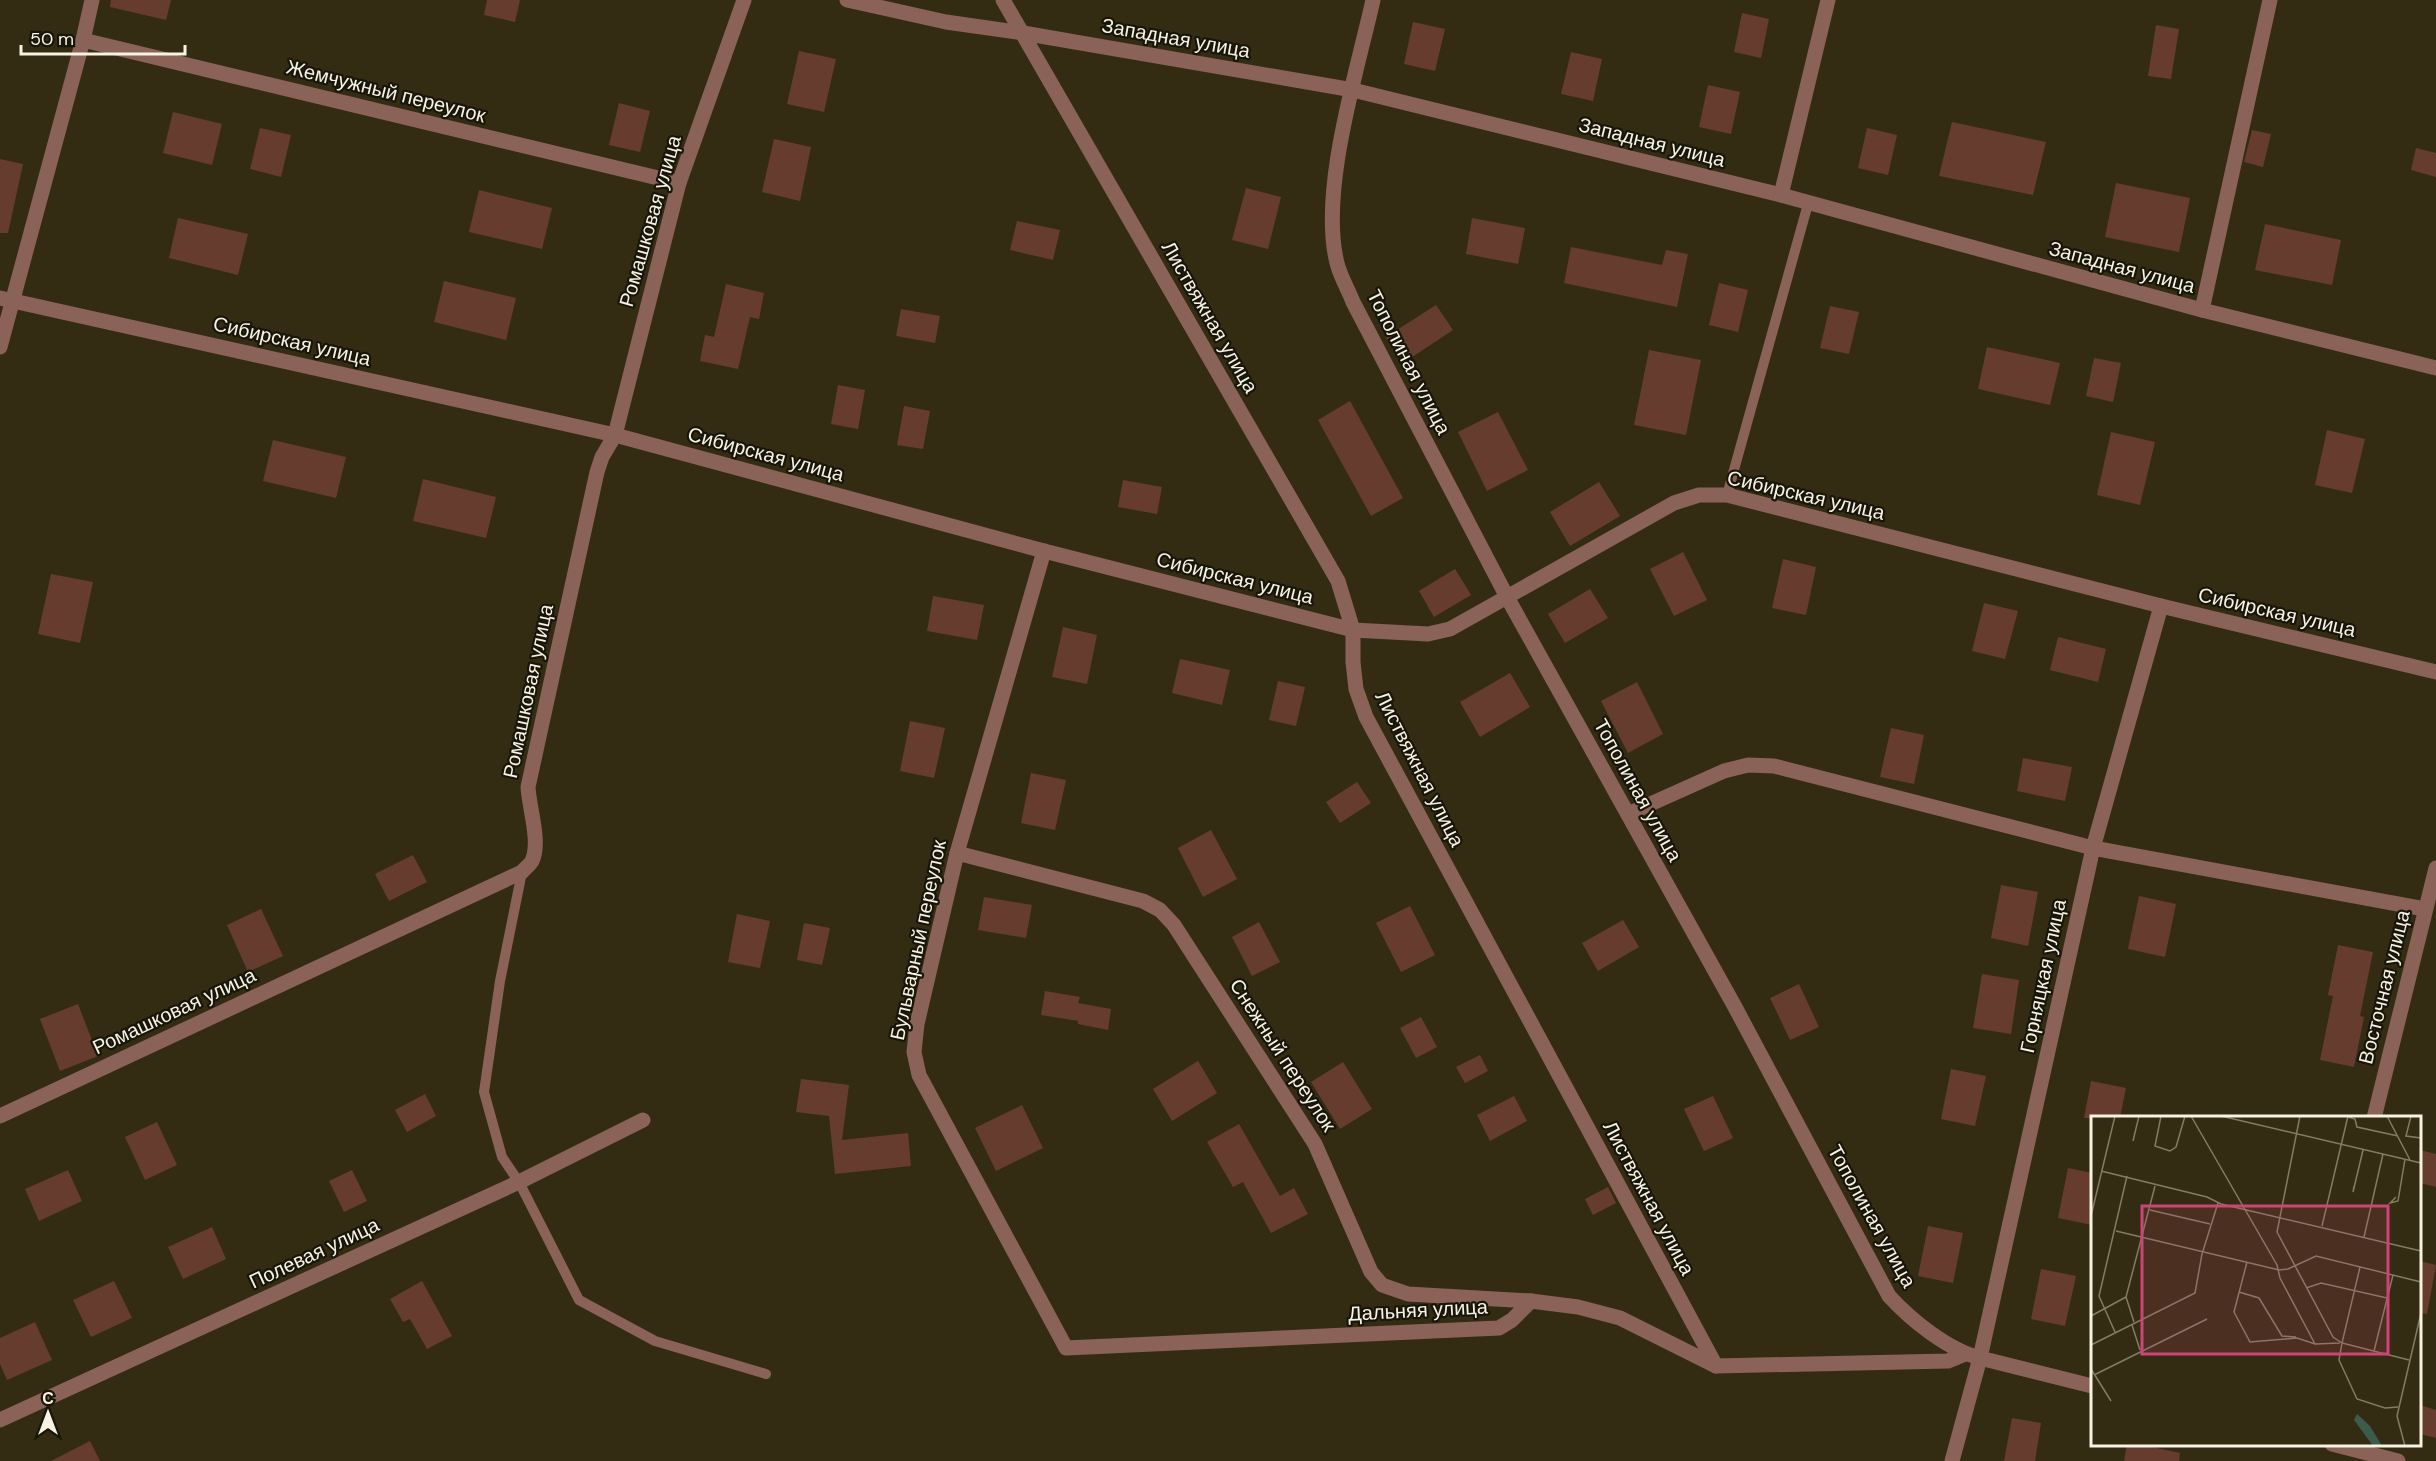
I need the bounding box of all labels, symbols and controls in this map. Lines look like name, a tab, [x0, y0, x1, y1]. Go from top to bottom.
street label: Западная улица	[1100, 12, 1253, 64]
scale bar	[21, 18, 184, 56]
text: 50 m	[30, 27, 74, 51]
street label: Жемчужный переулок	[284, 54, 489, 128]
street label: Западная улица	[1576, 111, 1729, 173]
street label: Ромашковая улица	[613, 131, 687, 310]
street label: Западная улица	[2046, 235, 2199, 299]
street label: Листвяжная улица	[1156, 236, 1265, 398]
street label: Тополиная улица	[1361, 285, 1457, 440]
street label: Сибирская улица	[211, 310, 374, 372]
street label: Сибирская улица	[685, 421, 848, 488]
street label: Сибирская улица	[1725, 464, 1888, 526]
street label: Сибирская улица	[1154, 546, 1317, 610]
street label: Сибирская улица	[2196, 581, 2359, 643]
street label: Ромашковая улица	[497, 601, 559, 780]
street label: Листвяжная улица	[1370, 687, 1471, 852]
street label: Тополиная улица	[1588, 714, 1688, 867]
street label: Бульварный переулок	[884, 837, 952, 1043]
street label: Горняцкая улица	[2014, 896, 2072, 1055]
street label: Восточная улица	[2352, 906, 2416, 1067]
street label: Ромашковая улица	[88, 961, 261, 1060]
street label: Снежный переулок	[1224, 974, 1342, 1137]
street label: Листвяжная улица	[1597, 1116, 1701, 1281]
inset map	[2091, 1116, 2421, 1446]
street label: Тополиная улица	[1822, 1140, 1922, 1293]
street label: Полевая улица	[245, 1211, 384, 1294]
street label: Дальняя улица	[1348, 1293, 1489, 1327]
north arrow	[18, 1383, 78, 1443]
text: С	[42, 1388, 54, 1409]

